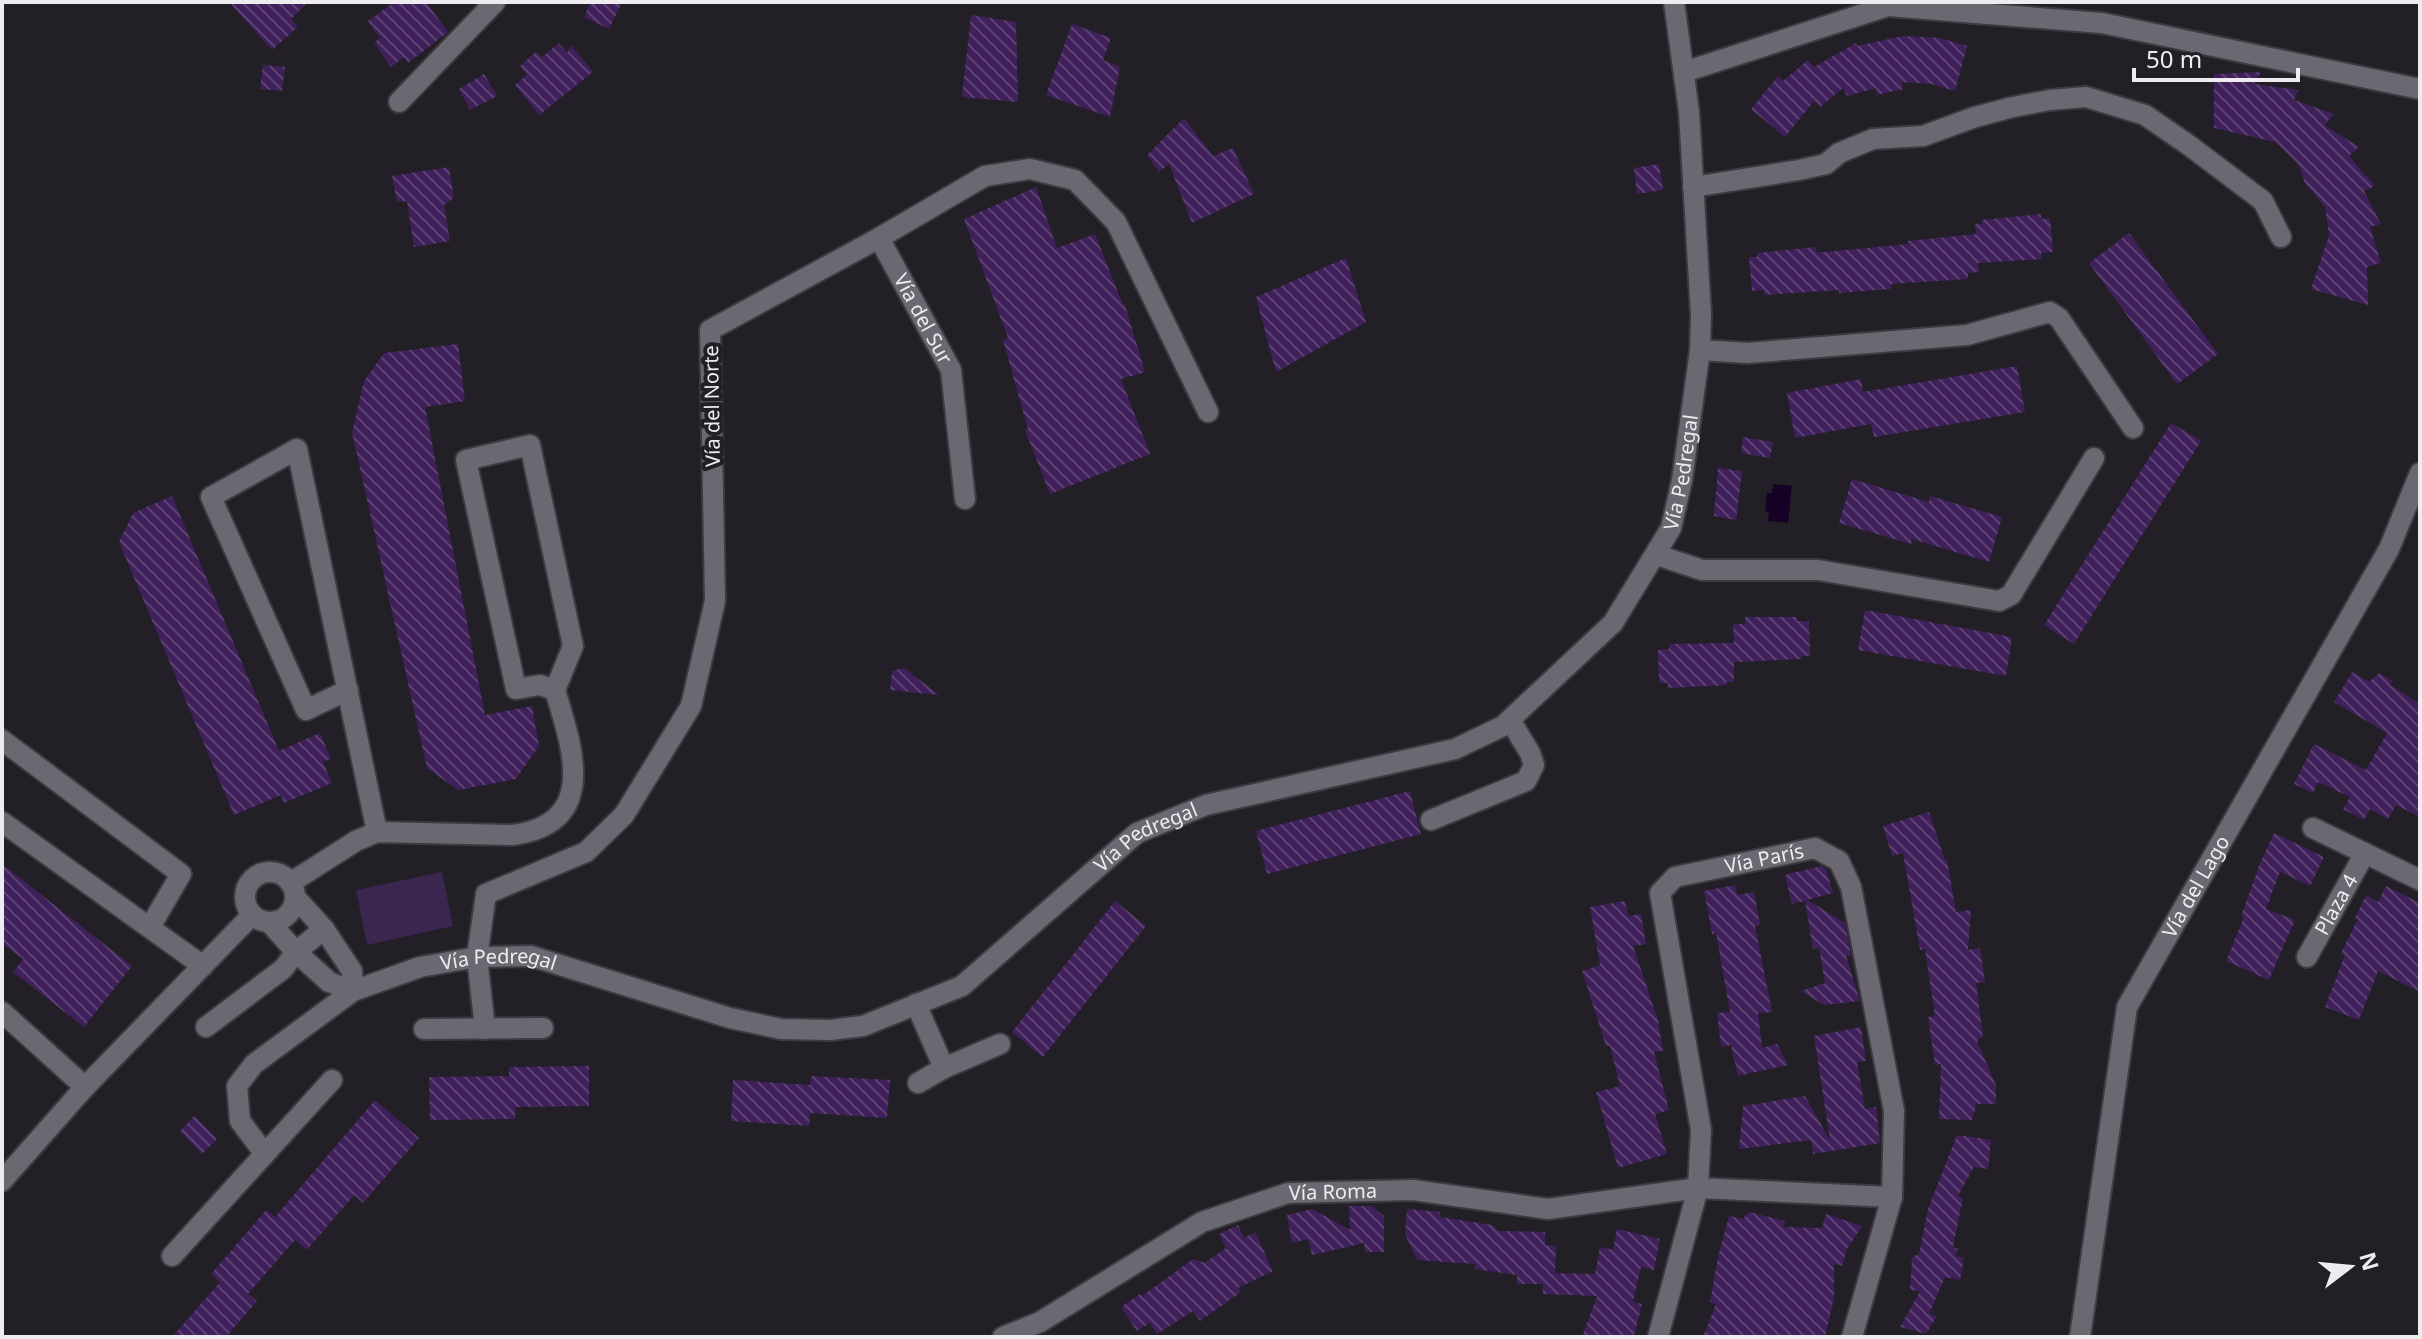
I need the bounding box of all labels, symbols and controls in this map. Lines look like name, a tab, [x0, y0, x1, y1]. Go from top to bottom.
scale bar	[2134, 32, 2298, 82]
text: 50 m	[2146, 42, 2202, 75]
street label: Vía del Sur	[888, 269, 959, 369]
street label: Vía del Norte	[697, 345, 726, 467]
street label: Vía Pedregal	[1657, 413, 1704, 533]
street label: Vía Pedregal	[1088, 796, 1201, 878]
street label: Vía del Lago	[2155, 830, 2235, 942]
street label: Vía París	[1722, 837, 1806, 879]
street label: Plaza 4	[2308, 869, 2364, 940]
street label: Vía Pedregal	[438, 942, 560, 976]
street label: Vía Roma	[1289, 1177, 1377, 1206]
north arrow	[2310, 1227, 2390, 1307]
text: N	[2353, 1248, 2387, 1274]

